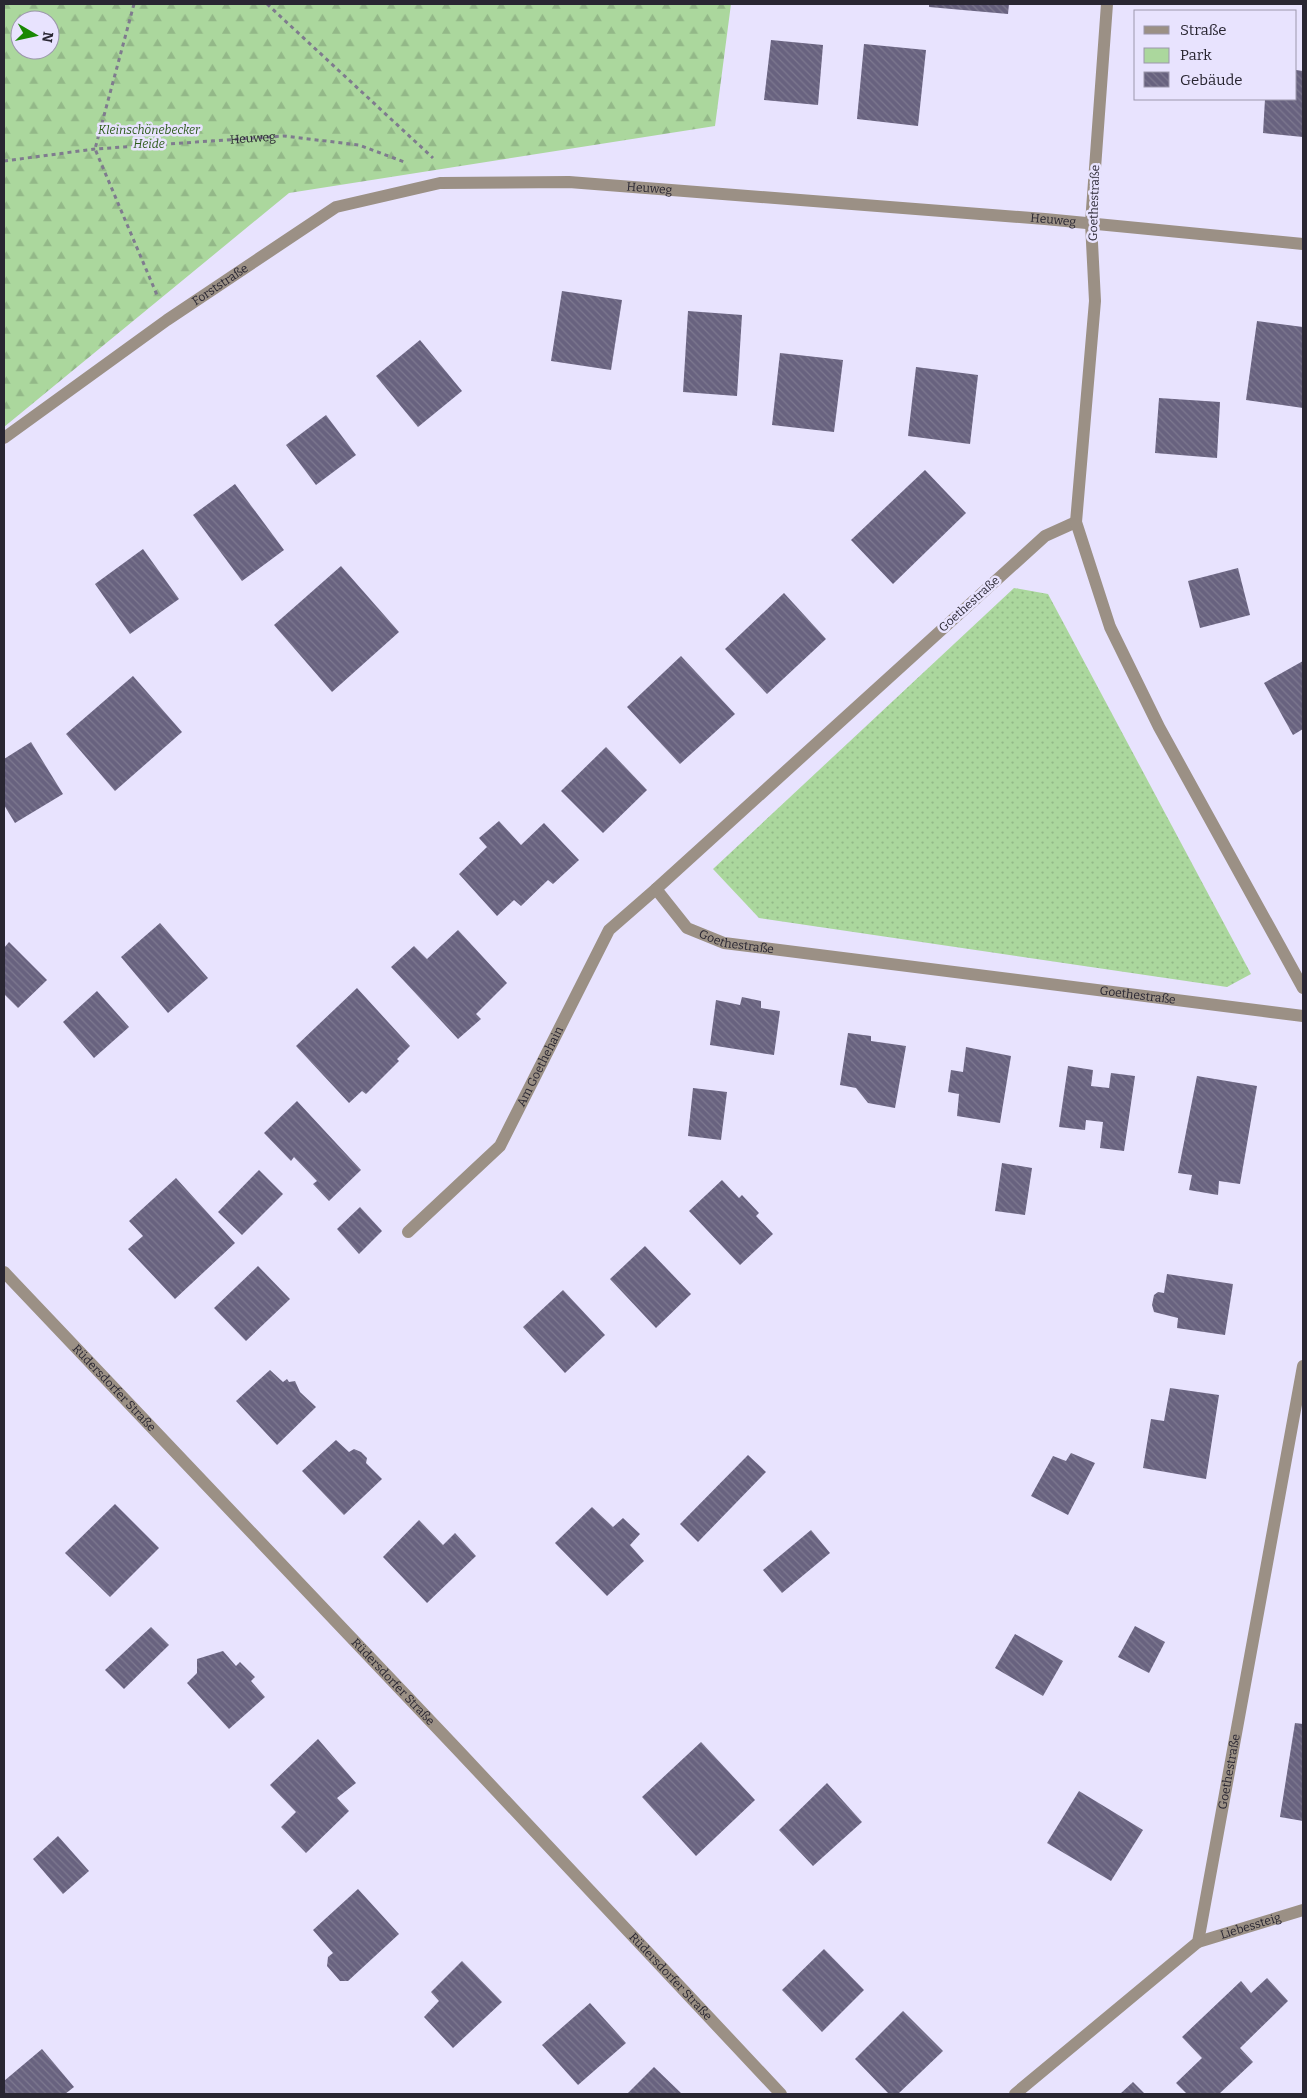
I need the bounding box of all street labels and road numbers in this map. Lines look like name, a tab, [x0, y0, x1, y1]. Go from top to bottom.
street label: Heuweg	[229, 130, 276, 147]
street label: Goethestraße	[1086, 165, 1102, 241]
street label: Heuweg	[626, 179, 673, 197]
street label: Heuweg	[1030, 211, 1077, 229]
street label: Forststraße	[189, 261, 251, 308]
street label: Goethestraße	[936, 573, 1002, 635]
street label: Goethestraße	[697, 927, 775, 956]
street label: Goethestraße	[1099, 983, 1177, 1007]
street label: Am Goethehain	[514, 1024, 566, 1109]
street label: Rüdersdorfer Straße	[70, 1342, 159, 1434]
street label: Rüdersdorfer Straße	[349, 1635, 438, 1728]
street label: Goethestraße	[1215, 1733, 1243, 1811]
street label: Liebessteig	[1219, 1910, 1283, 1942]
street label: Rüdersdorfer Straße	[626, 1930, 715, 2023]

